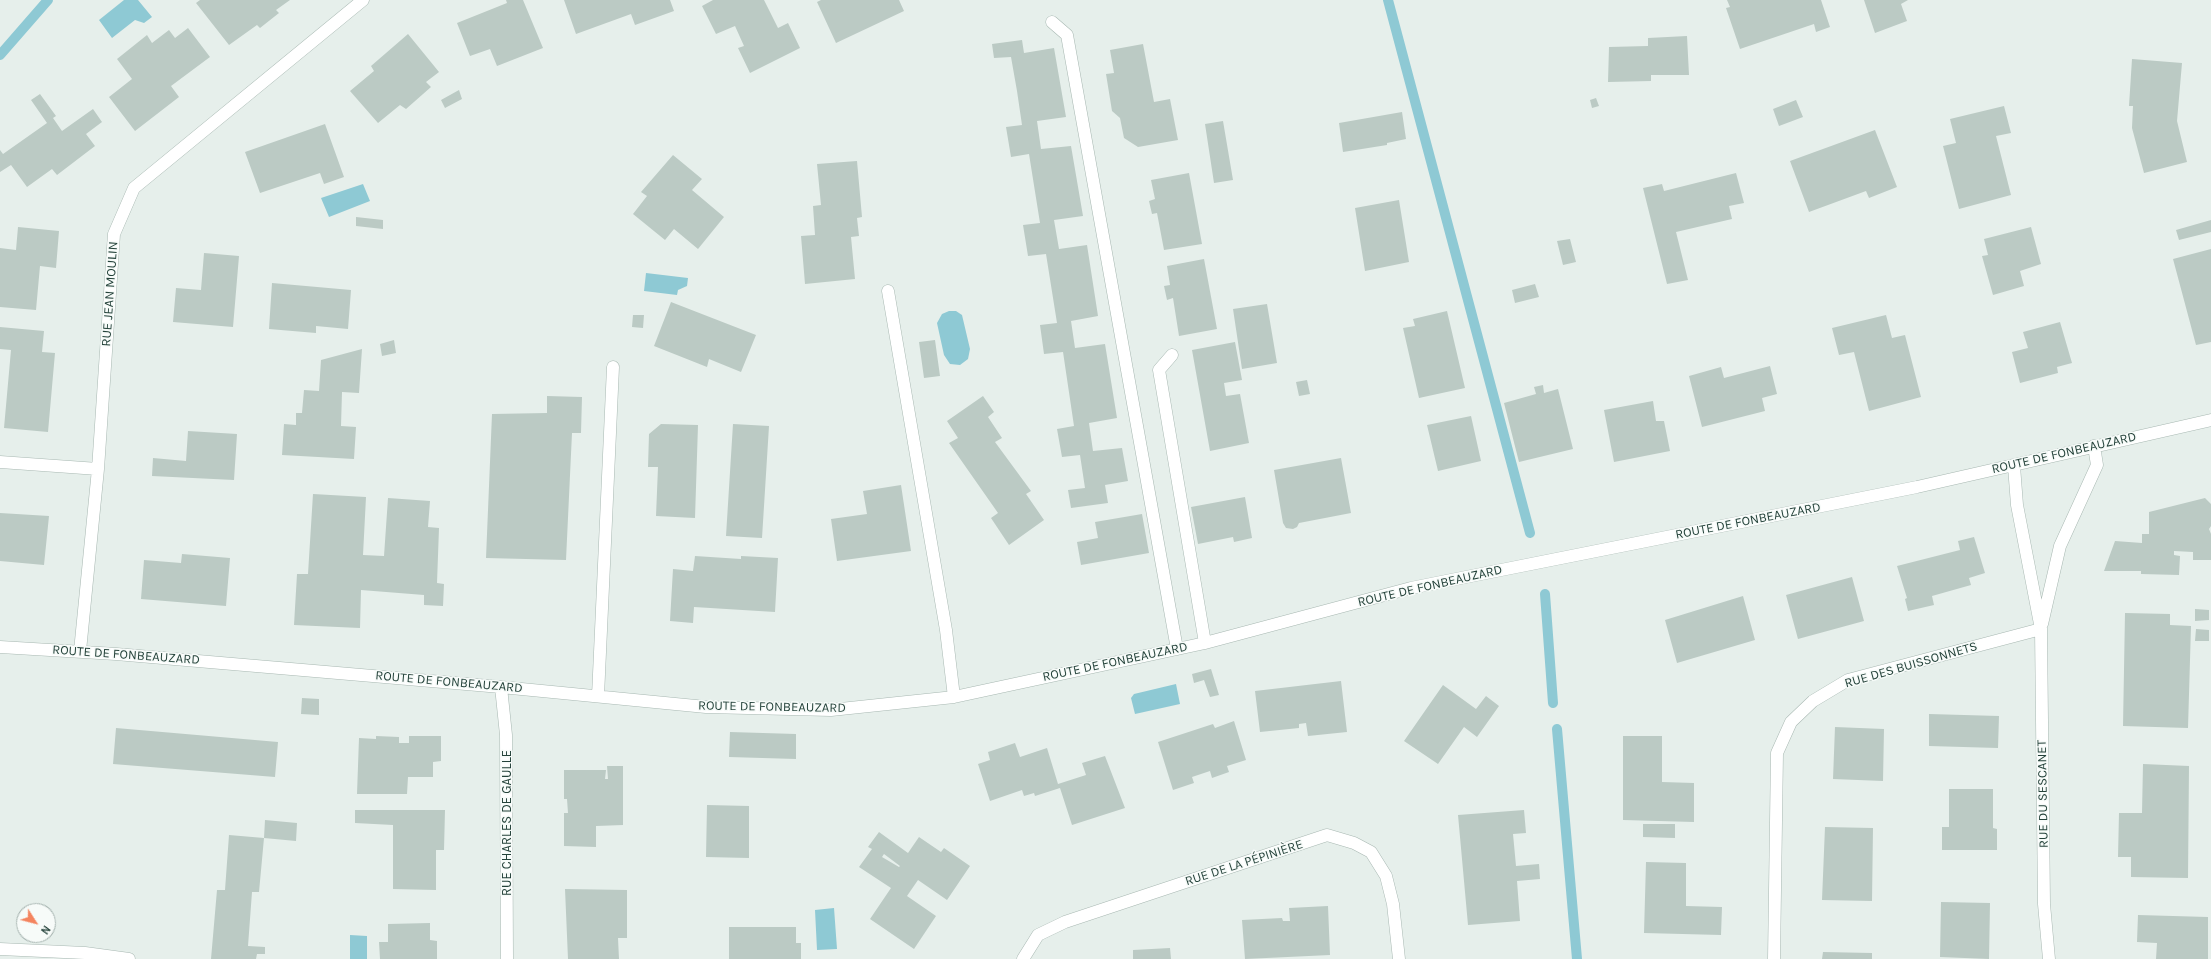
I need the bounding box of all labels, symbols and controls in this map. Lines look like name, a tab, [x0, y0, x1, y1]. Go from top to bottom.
street label: RUE JEAN MOULIN	[99, 241, 121, 347]
street label: ROUTE DE FONBEAUZARD	[1990, 429, 2138, 477]
street label: ROUTE DE FONBEAUZARD	[1674, 499, 1822, 543]
street label: ROUTE DE FONBEAUZARD	[1356, 562, 1504, 610]
street label: ROUTE DE FONBEAUZARD	[1041, 639, 1189, 685]
street label: RUE DES BUISSONNETS	[1843, 639, 1979, 691]
street label: ROUTE DE FONBEAUZARD	[52, 642, 200, 668]
street label: ROUTE DE FONBEAUZARD	[375, 668, 523, 696]
street label: ROUTE DE FONBEAUZARD	[698, 698, 846, 716]
street label: RUE DU SESCANET	[2034, 740, 2052, 848]
street label: RUE CHARLES DE GAULLE	[499, 750, 515, 896]
street label: RUE DE LA PÉPINIÈRE	[1183, 837, 1305, 889]
north arrow	[16, 903, 56, 943]
text: N	[38, 923, 53, 937]

